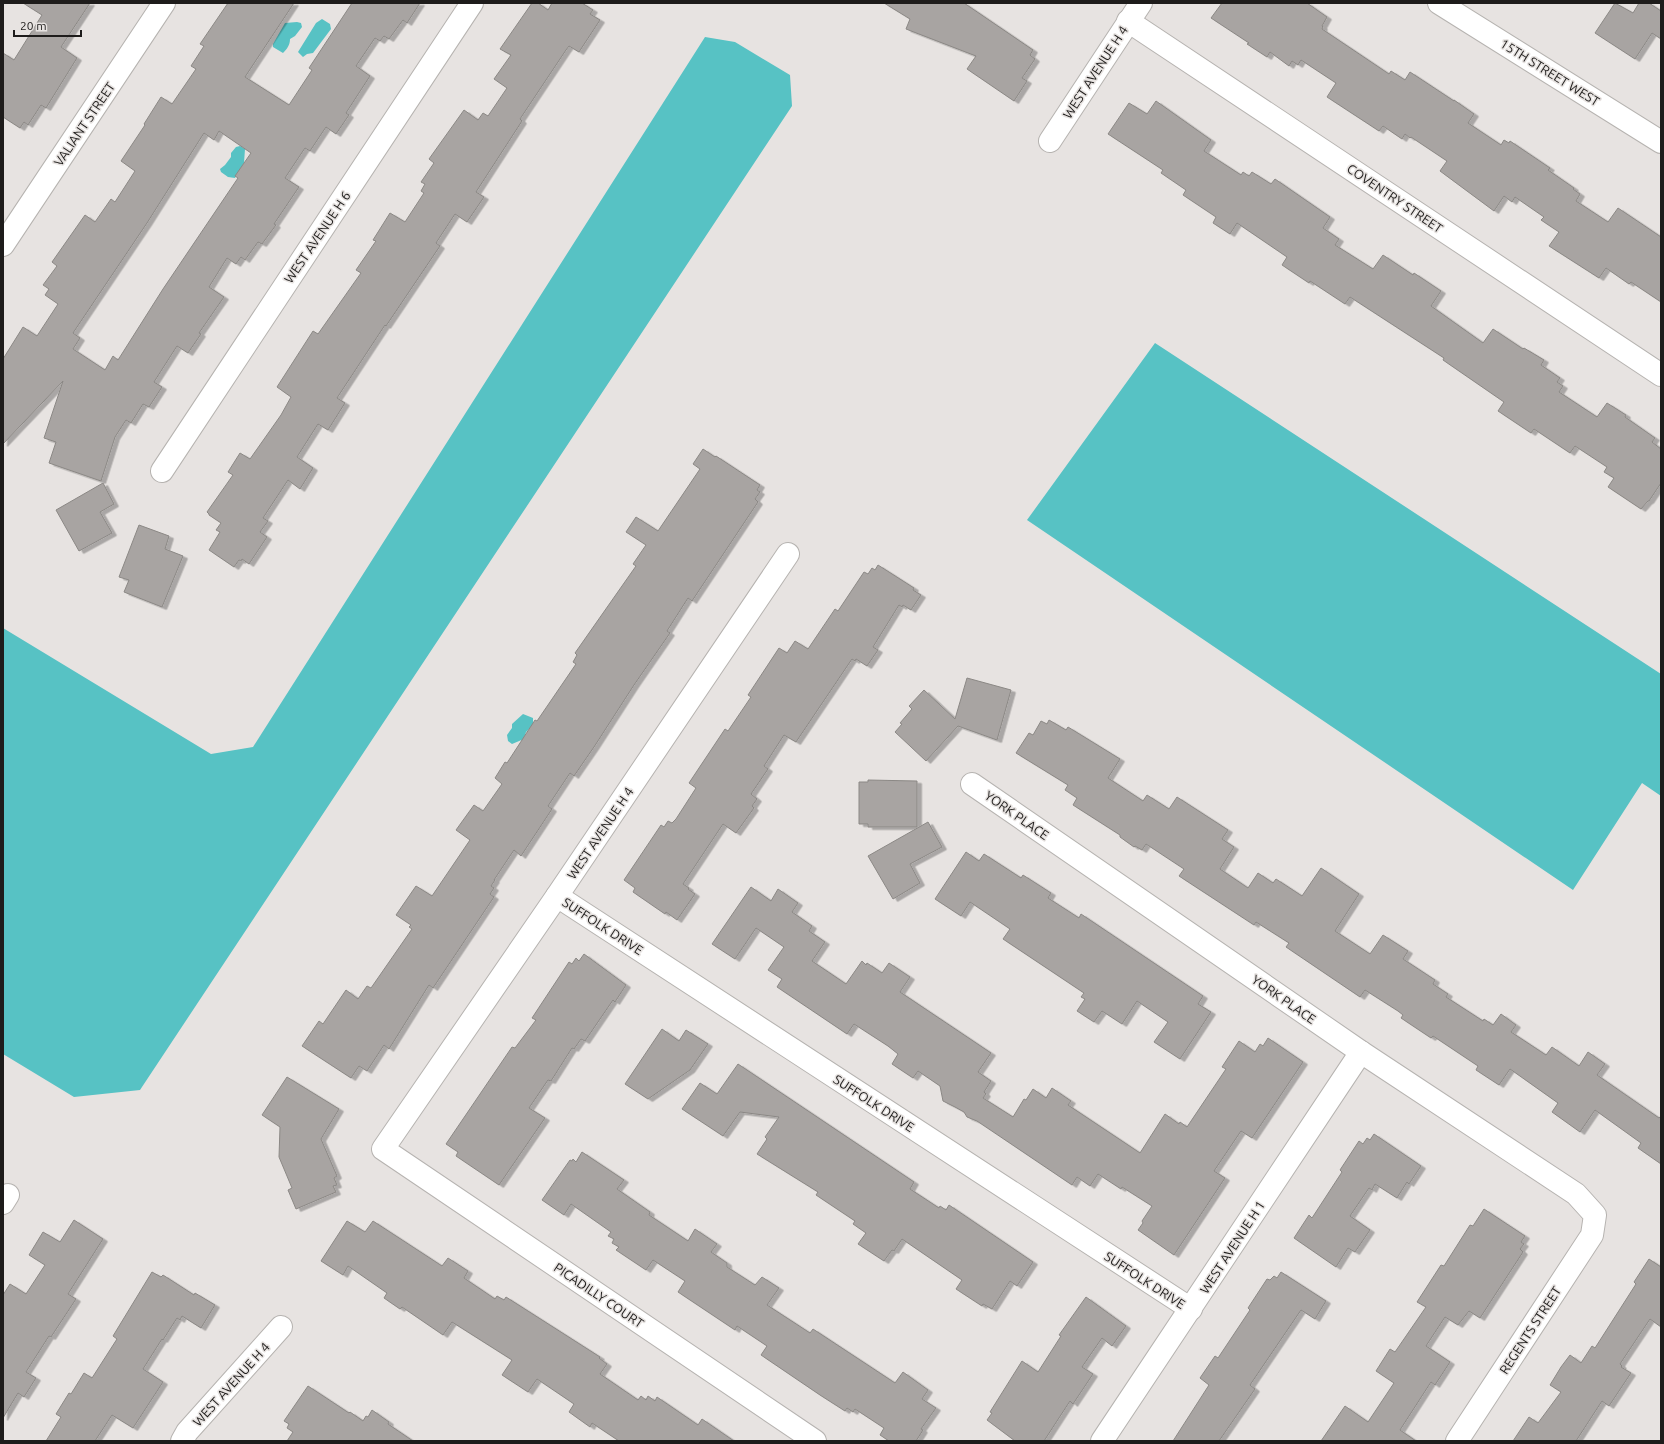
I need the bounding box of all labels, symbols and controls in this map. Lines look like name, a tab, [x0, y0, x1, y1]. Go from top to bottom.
scale bar	[14, 12, 81, 38]
text: 20 m	[20, 19, 47, 32]
street label: WEST AVENUE H 4	[1060, 23, 1130, 121]
street label: 15TH STREET WEST	[1498, 36, 1602, 108]
street label: VALIANT STREET	[51, 80, 117, 168]
street label: COVENTRY STREET	[1345, 161, 1445, 235]
street label: WEST AVENUE H 6	[281, 189, 353, 285]
street label: WEST AVENUE H 4	[564, 785, 636, 881]
street label: YORK PLACE	[982, 788, 1052, 842]
street label: SUFFOLK DRIVE	[560, 895, 646, 957]
street label: YORK PLACE	[1249, 972, 1319, 1026]
street label: SUFFOLK DRIVE	[831, 1072, 917, 1134]
street label: WEST AVENUE H 1	[1197, 1198, 1267, 1296]
street label: SUFFOLK DRIVE	[1102, 1249, 1188, 1311]
street label: PICADILLY COURT	[552, 1260, 646, 1330]
street label: REGENTS STREET	[1497, 1284, 1563, 1376]
street label: WEST AVENUE H 4	[190, 1339, 272, 1429]

